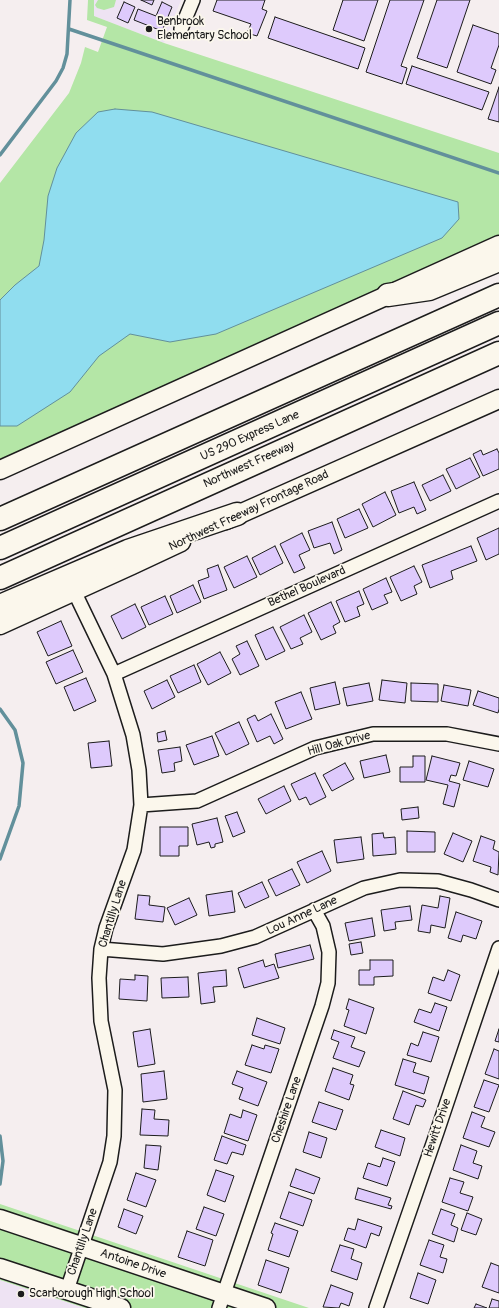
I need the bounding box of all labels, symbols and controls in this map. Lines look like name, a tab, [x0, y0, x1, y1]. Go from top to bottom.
place label: Benbrook Elementary School	[157, 15, 252, 43]
marker: Benbrook Elementary School	[144, 24, 154, 34]
street label: US 290 Express Lane	[198, 408, 302, 464]
street label: Northwest Freeway	[201, 438, 297, 492]
street label: Northwest Freeway Frontage Road	[167, 468, 331, 554]
street label: Bethel Boulevard	[266, 563, 348, 611]
street label: Hill Oak Drive	[306, 729, 372, 759]
street label: Chantilly Lane	[96, 878, 130, 950]
street label: Lou Anne Lane	[264, 893, 340, 939]
street label: Cheshire Lane	[269, 1075, 305, 1145]
street label: Hewitt Drive	[421, 1097, 455, 1159]
street label: Chantilly Lane	[65, 1207, 101, 1277]
street label: Antoine Drive	[98, 1246, 168, 1282]
place label: Scarborough High School	[29, 1287, 154, 1301]
marker: Scarborough High School	[16, 1289, 26, 1299]

